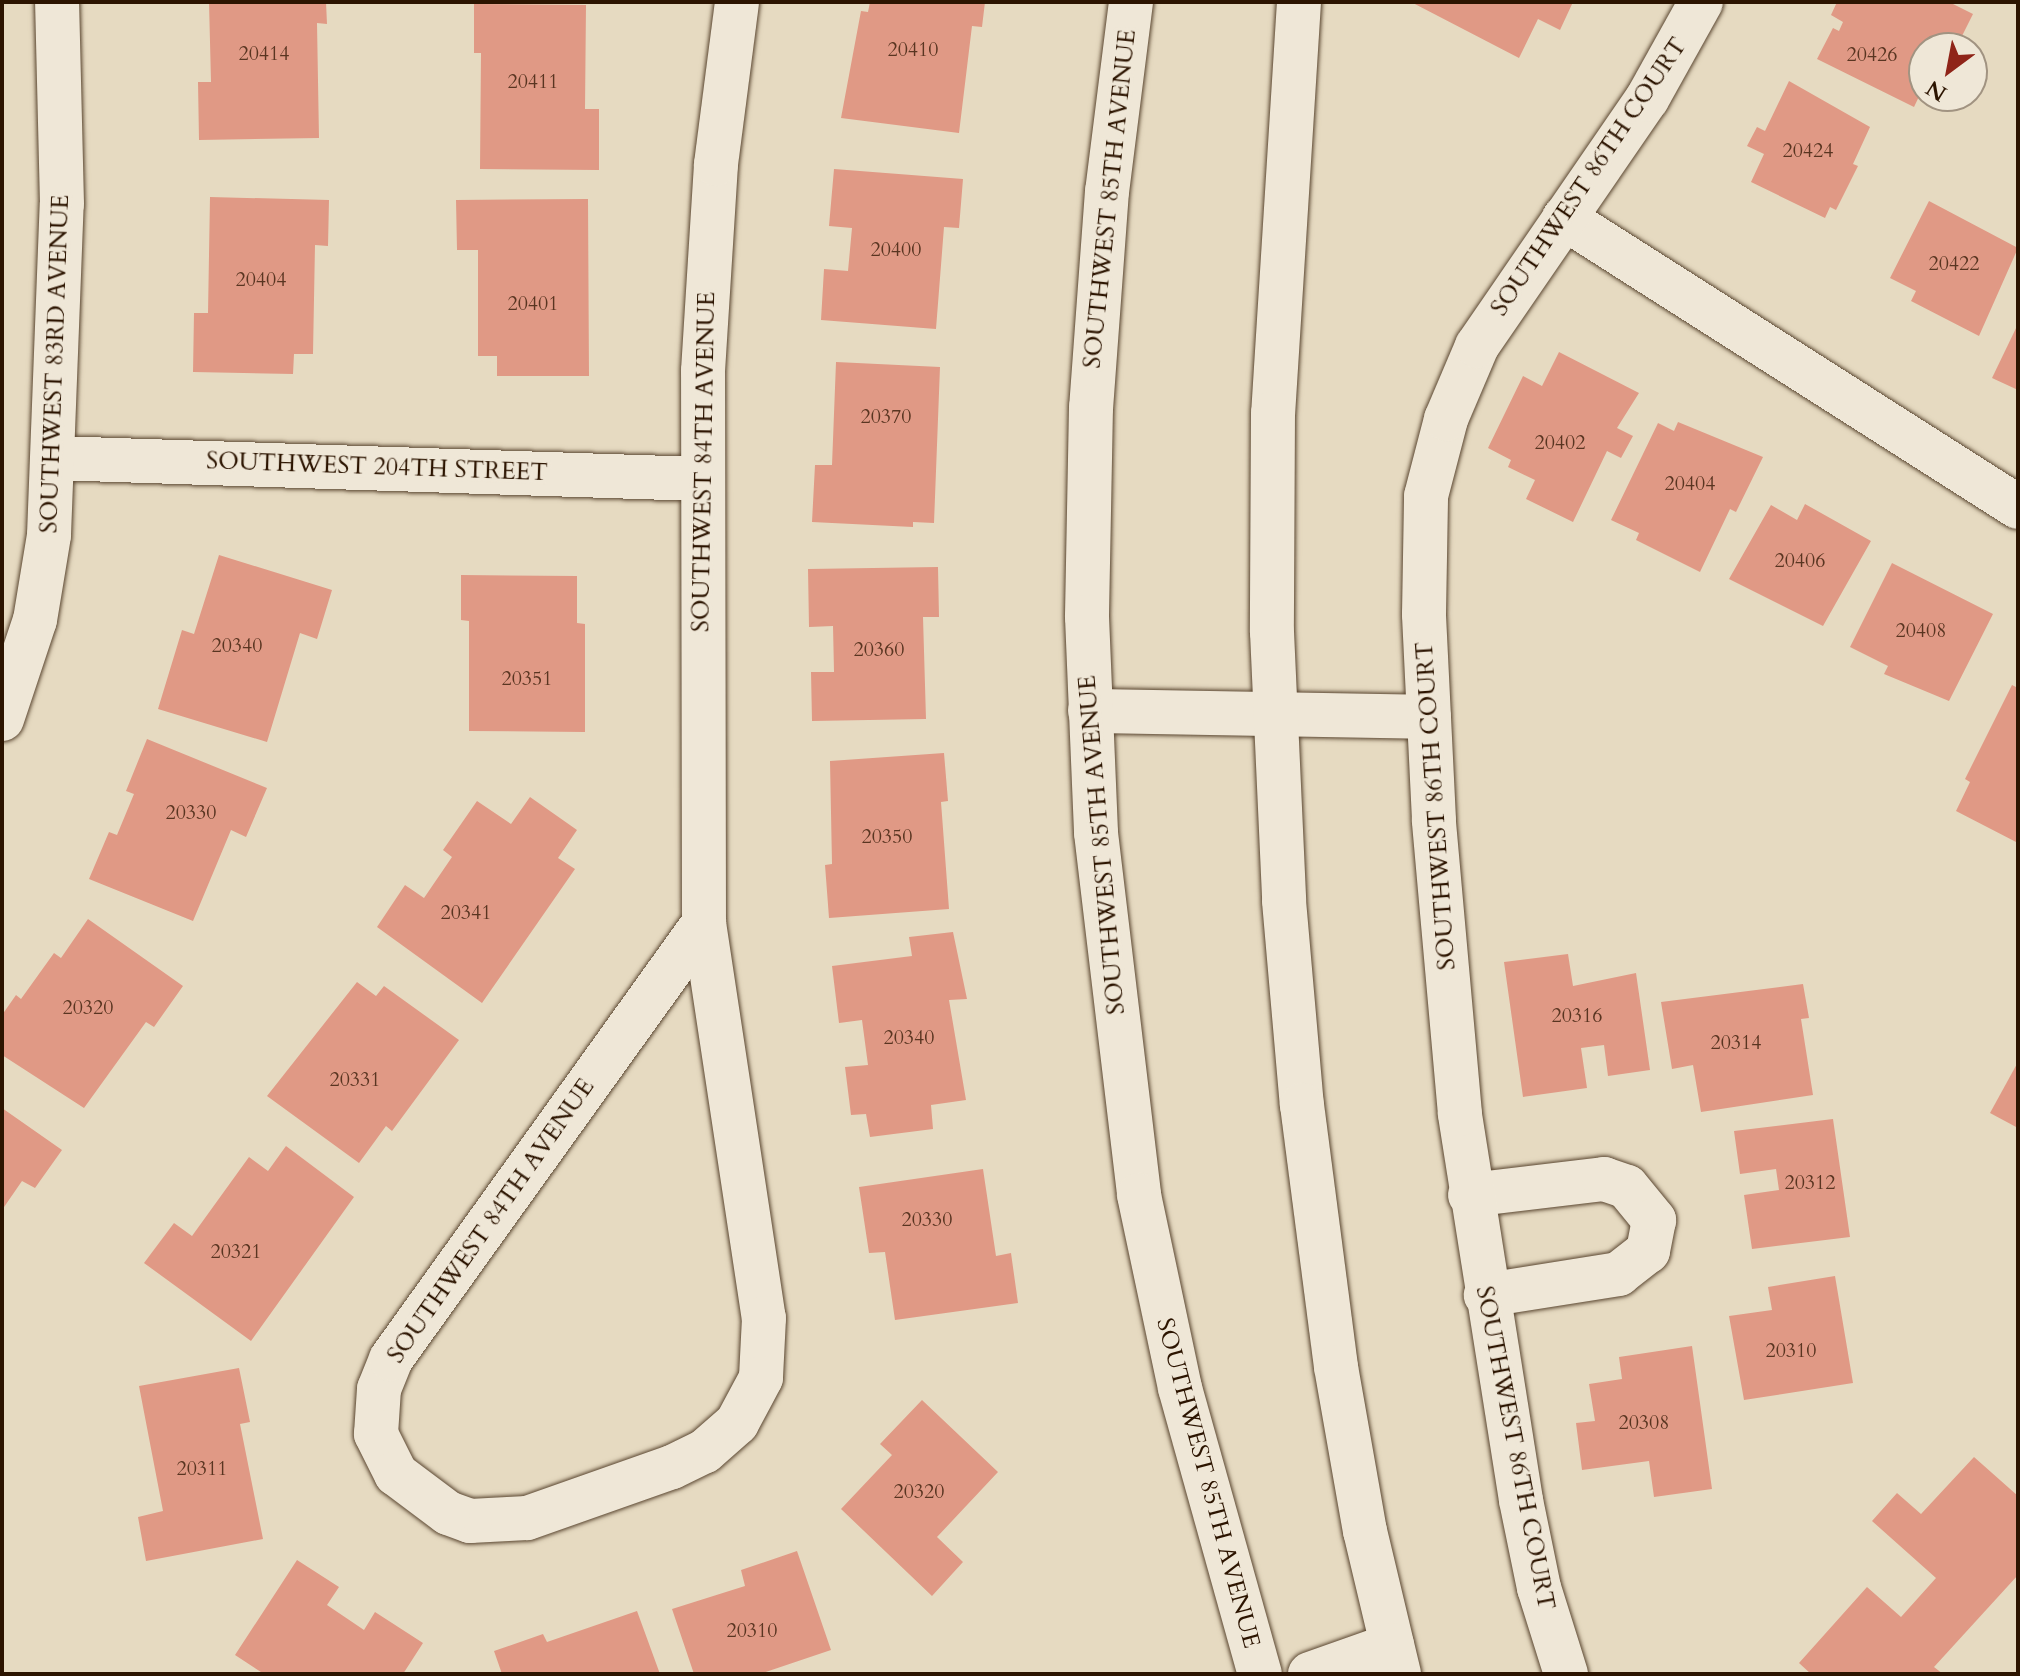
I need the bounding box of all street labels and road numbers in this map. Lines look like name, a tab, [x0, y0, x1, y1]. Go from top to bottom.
street label: SOUTHWEST 85TH AVENUE	[1078, 28, 1142, 370]
street label: SOUTHWEST 86TH COURT	[1485, 33, 1693, 321]
street label: SOUTHWEST 83RD AVENUE	[35, 194, 75, 534]
street label: SOUTHWEST 84TH AVENUE	[687, 292, 721, 632]
street label: SOUTHWEST 204TH STREET	[206, 447, 548, 487]
street label: SOUTHWEST 86TH COURT	[1410, 641, 1462, 971]
street label: SOUTHWEST 85TH AVENUE	[1073, 674, 1131, 1016]
street label: SOUTHWEST 84TH AVENUE	[382, 1073, 600, 1369]
street label: SOUTHWEST 86TH COURT	[1469, 1284, 1561, 1612]
street label: SOUTHWEST 85TH AVENUE	[1150, 1315, 1266, 1651]

